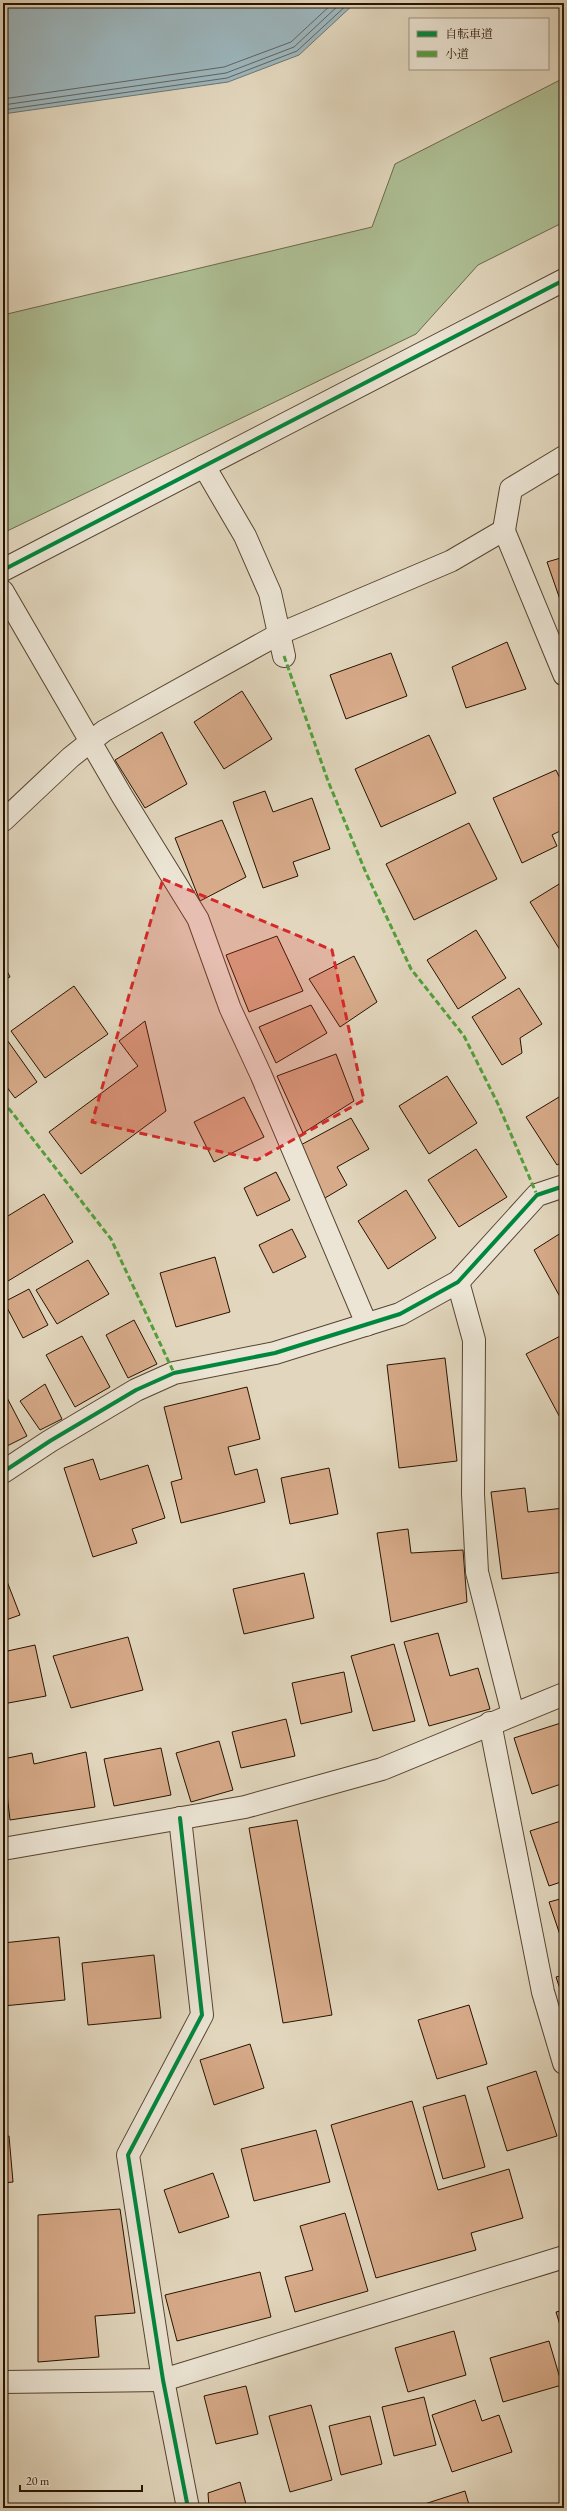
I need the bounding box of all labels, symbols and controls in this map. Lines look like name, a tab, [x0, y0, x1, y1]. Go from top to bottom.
legend	[409, 18, 549, 70]
text: 自転車道	[445, 26, 493, 42]
text: 小道	[445, 46, 469, 62]
scale bar	[20, 2467, 142, 2493]
text: 20 m	[26, 2473, 50, 2489]

